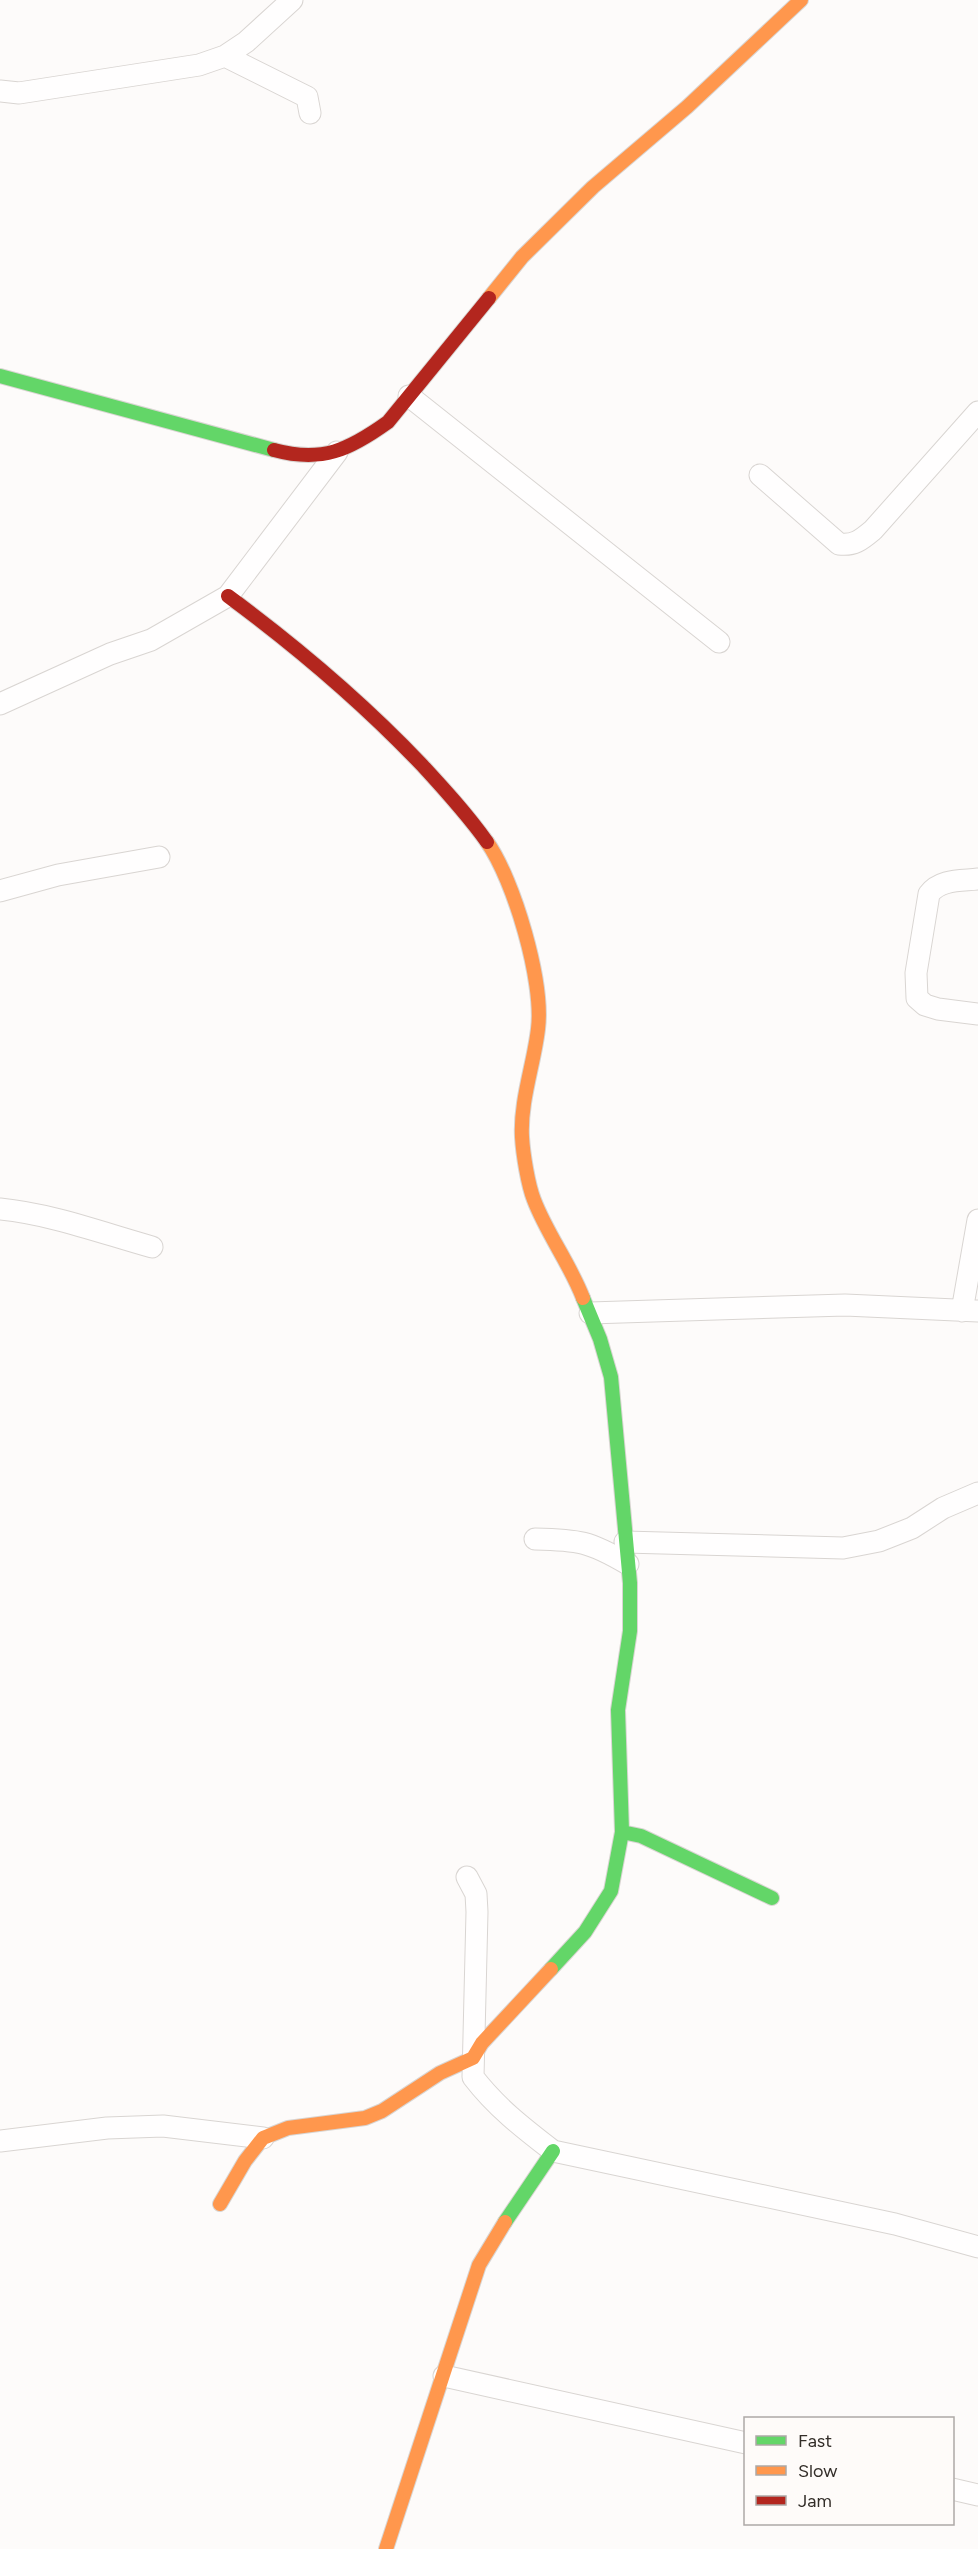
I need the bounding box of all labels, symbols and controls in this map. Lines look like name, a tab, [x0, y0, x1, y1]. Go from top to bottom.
legend	[744, 2417, 954, 2525]
text: Fast	[798, 2430, 832, 2452]
text: Slow	[798, 2460, 837, 2482]
text: Jam	[798, 2490, 832, 2512]

